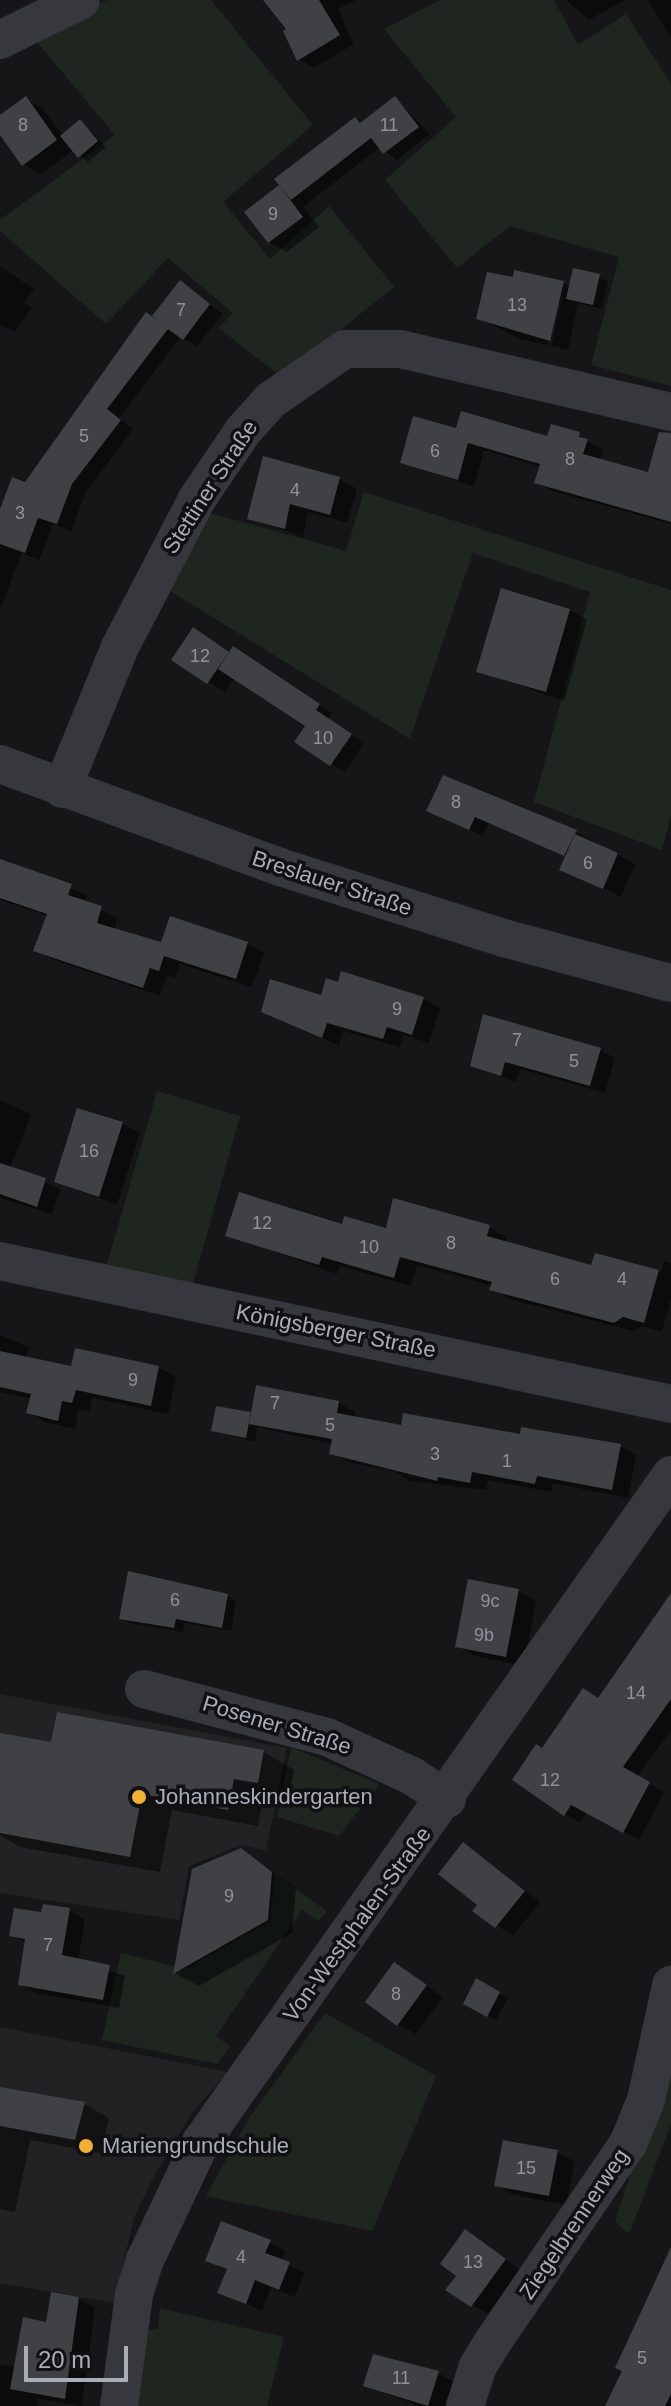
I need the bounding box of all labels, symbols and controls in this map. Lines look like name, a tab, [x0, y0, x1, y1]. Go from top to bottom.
house number: 8	[18, 114, 28, 136]
house number: 11	[380, 114, 398, 136]
house number: 9	[268, 203, 278, 225]
house number: 13	[507, 294, 527, 316]
house number: 7	[176, 299, 186, 321]
street label: Stettiner Straße	[157, 415, 263, 559]
house number: 5	[79, 425, 89, 447]
house number: 6	[430, 440, 440, 462]
house number: 8	[565, 448, 575, 470]
house number: 4	[290, 479, 300, 501]
house number: 3	[15, 502, 25, 524]
house number: 12	[190, 645, 210, 667]
house number: 10	[313, 727, 333, 749]
house number: 8	[451, 791, 461, 813]
street label: Breslauer Straße	[249, 845, 415, 921]
house number: 6	[583, 852, 593, 874]
house number: 9	[392, 998, 402, 1020]
house number: 7	[512, 1029, 522, 1051]
house number: 5	[569, 1050, 579, 1072]
house number: 16	[79, 1140, 99, 1162]
house number: 12	[252, 1212, 272, 1234]
house number: 8	[446, 1232, 456, 1254]
house number: 10	[359, 1236, 379, 1258]
house number: 6	[550, 1268, 560, 1290]
house number: 4	[617, 1268, 627, 1290]
street label: Königsberger Straße	[234, 1299, 438, 1363]
house number: 9	[128, 1369, 138, 1391]
house number: 7	[270, 1392, 280, 1414]
house number: 5	[325, 1414, 335, 1436]
house number: 3	[430, 1443, 440, 1465]
house number: 1	[502, 1450, 512, 1472]
house number: 6	[170, 1589, 180, 1611]
house number: 9c	[480, 1590, 500, 1612]
house number: 9b	[474, 1624, 494, 1646]
house number: 14	[626, 1682, 646, 1704]
street label: Posener Straße	[199, 1690, 355, 1760]
house number: 12	[540, 1769, 560, 1791]
place label: Johanneskindergarten	[155, 1784, 373, 1810]
marker: Johanneskindergarten	[130, 1788, 148, 1806]
street label: Von-Westphalen-Straße	[277, 1821, 437, 2027]
house number: 9	[224, 1885, 234, 1907]
house number: 7	[43, 1934, 53, 1956]
house number: 8	[391, 1983, 401, 2005]
place label: Mariengrundschule	[102, 2133, 289, 2159]
marker: Mariengrundschule	[77, 2137, 95, 2155]
street label: Ziegelbrennerweg	[514, 2144, 634, 2304]
house number: 15	[516, 2157, 536, 2179]
house number: 4	[236, 2246, 246, 2268]
house number: 13	[463, 2251, 483, 2273]
scale bar	[28, 2330, 132, 2380]
text: 20 m	[38, 2346, 91, 2373]
house number: 5	[637, 2347, 647, 2369]
house number: 11	[392, 2367, 410, 2389]

